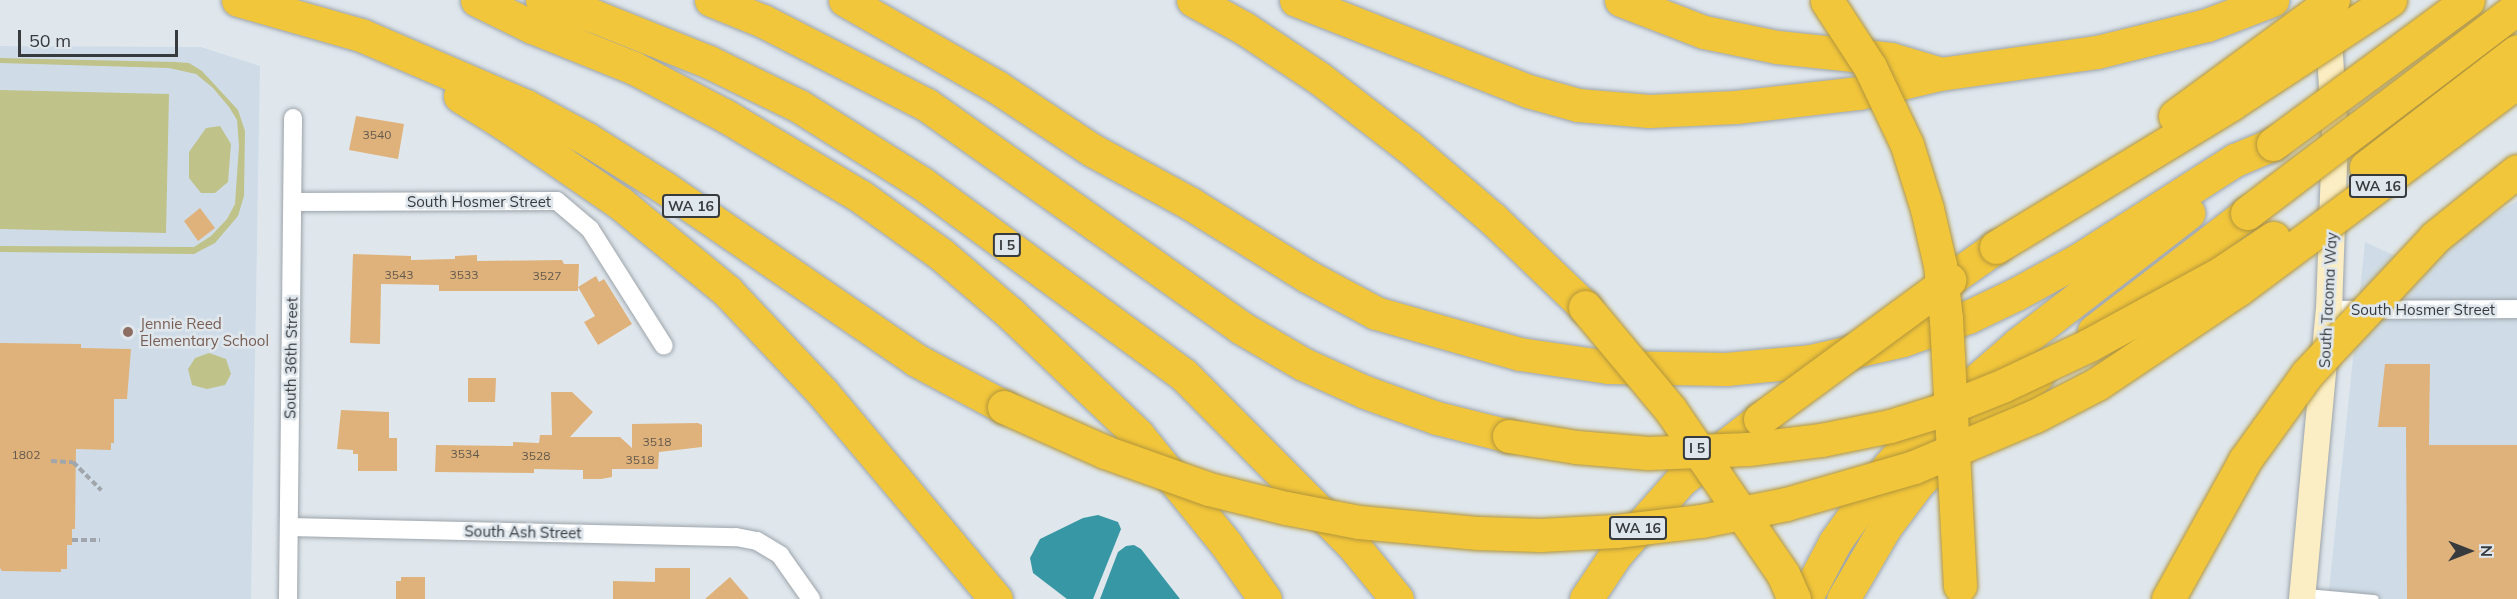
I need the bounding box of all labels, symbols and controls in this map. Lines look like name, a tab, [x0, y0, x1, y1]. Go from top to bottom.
scale bar	[21, 18, 182, 56]
text: 50 m	[29, 29, 71, 52]
house number: 3540	[363, 128, 391, 142]
road number: WA 16	[2348, 175, 2408, 197]
street label: South Hosmer Street	[407, 193, 551, 211]
road number: WA 16	[661, 195, 721, 217]
street label: South Tacoma Way	[2315, 232, 2341, 368]
road number: I 5	[992, 234, 1022, 256]
house number: 3543	[385, 268, 413, 282]
house number: 3533	[450, 268, 478, 282]
house number: 3527	[533, 269, 561, 283]
street label: South 36th Street	[281, 297, 301, 419]
street label: South Hosmer Street	[2351, 301, 2495, 319]
place label: Jennie Reed Elementary School	[140, 314, 269, 349]
marker: Jennie Reed Elementary School	[121, 325, 135, 339]
house number: 3518	[643, 435, 671, 449]
road number: I 5	[1682, 437, 1712, 459]
house number: 3534	[451, 447, 479, 461]
house number: 1802	[12, 448, 40, 462]
house number: 3528	[522, 449, 550, 463]
house number: 3518	[626, 453, 654, 467]
road number: WA 16	[1608, 517, 1668, 539]
north arrow	[2439, 521, 2499, 581]
street label: South Ash Street	[464, 522, 582, 542]
text: N	[2477, 545, 2497, 557]

